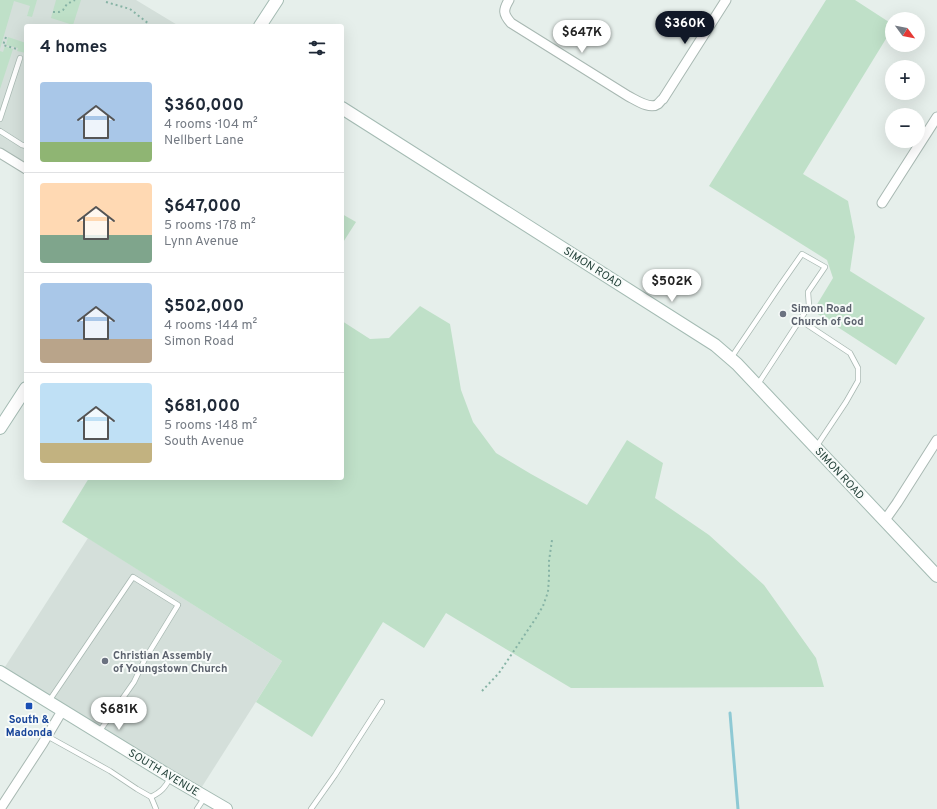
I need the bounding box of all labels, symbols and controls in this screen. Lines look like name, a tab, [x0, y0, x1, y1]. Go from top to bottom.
pin: $360K	[657, 11, 713, 45]
north arrow	[885, 12, 925, 52]
map controls	[885, 12, 925, 148]
text: $360K	[664, 16, 706, 32]
pin: $647K	[554, 20, 610, 54]
text: $647K	[562, 25, 602, 41]
text: 4 homes	[40, 37, 107, 59]
icon: filters	[306, 37, 328, 59]
button: +	[885, 60, 925, 100]
text: $360,000	[164, 95, 244, 117]
icon: home	[72, 98, 120, 146]
button: −	[885, 108, 925, 148]
text: 4 rooms · 104 m²	[164, 117, 258, 133]
text: Nellbert Lane	[164, 133, 244, 149]
text: $647,000	[164, 196, 241, 218]
icon: home	[72, 199, 120, 247]
text: 5 rooms · 178 m²	[164, 218, 256, 234]
text: Lynn Avenue	[164, 234, 239, 250]
street label: SIMON ROAD	[561, 244, 624, 291]
pin: $502K	[644, 269, 700, 303]
text: $502K	[651, 274, 693, 290]
text: $502,000	[164, 296, 244, 318]
icon: home	[72, 299, 120, 347]
place label: Simon Road Church of God	[791, 302, 864, 329]
marker: Simon Road Church of God	[778, 309, 788, 319]
text: 4 rooms · 144 m²	[164, 318, 257, 334]
text: Simon Road	[164, 334, 234, 350]
text: $681,000	[164, 396, 240, 418]
icon: home	[72, 399, 120, 447]
text: 5 rooms · 148 m²	[164, 418, 257, 434]
text: South Avenue	[164, 434, 244, 450]
street label: SIMON ROAD	[811, 445, 867, 503]
place label: Christian Assembly of Youngstown Church	[113, 649, 228, 676]
marker: Christian Assembly of Youngstown Church	[100, 656, 110, 666]
pin: $681K	[91, 697, 147, 731]
marker: South & Madonda	[24, 701, 34, 711]
text: $681K	[100, 702, 138, 718]
place label: South & Madonda	[6, 713, 52, 740]
street label: SOUTH AVENUE	[125, 746, 202, 800]

